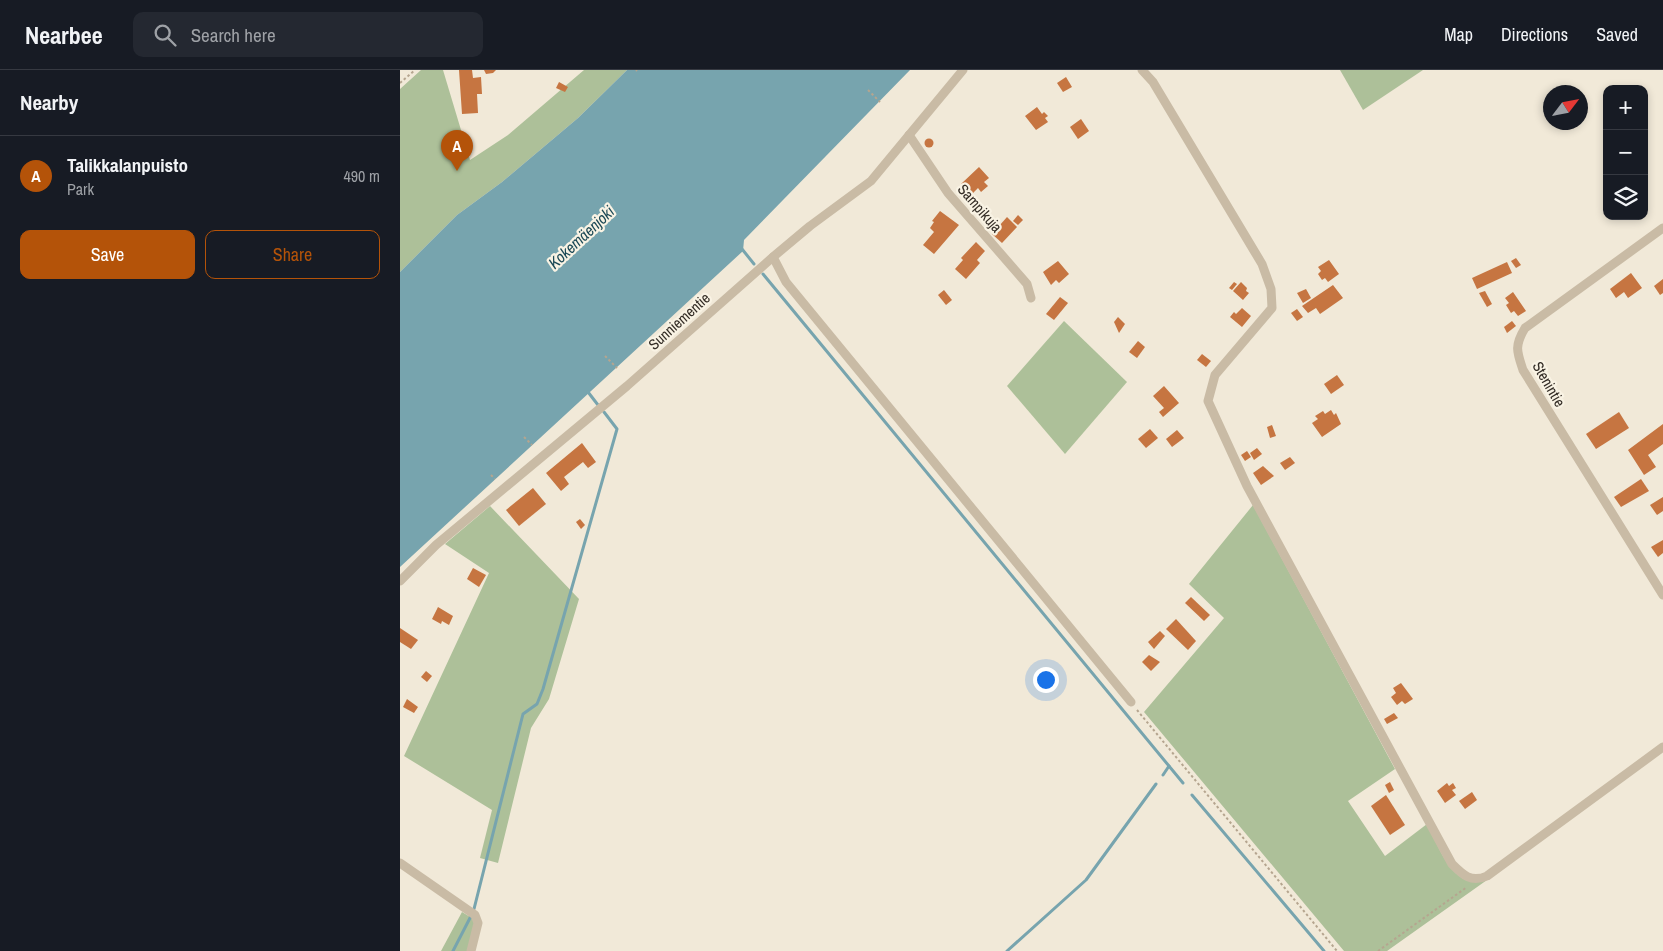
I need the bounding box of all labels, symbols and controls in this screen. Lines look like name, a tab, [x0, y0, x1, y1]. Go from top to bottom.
search box	[133, 12, 483, 57]
text: Nearbee	[25, 19, 103, 51]
icon: search	[151, 21, 179, 49]
text: Search here	[191, 22, 276, 48]
text: Map	[1444, 22, 1473, 47]
text: Directions	[1501, 22, 1568, 47]
text: Saved	[1596, 22, 1638, 47]
north arrow	[1543, 85, 1588, 130]
map controls	[1603, 85, 1648, 220]
button: +	[1603, 85, 1648, 130]
text: Nearby	[20, 88, 78, 117]
pin: A	[441, 130, 473, 171]
button: −	[1603, 130, 1648, 175]
text: Talikkalanpuisto	[67, 152, 188, 178]
text: A	[31, 165, 41, 187]
text: 490 m	[344, 165, 380, 187]
button: layers	[1603, 175, 1648, 220]
text: Park	[67, 178, 94, 200]
street label: Sampikuja	[953, 179, 1007, 237]
water label: Kokemäenjoki	[543, 200, 619, 273]
button: Save	[20, 230, 195, 279]
button: Share	[205, 230, 380, 279]
street label: Sunniementie	[644, 287, 715, 354]
street label: Stenintie	[1528, 357, 1570, 411]
your location	[1033, 667, 1059, 693]

